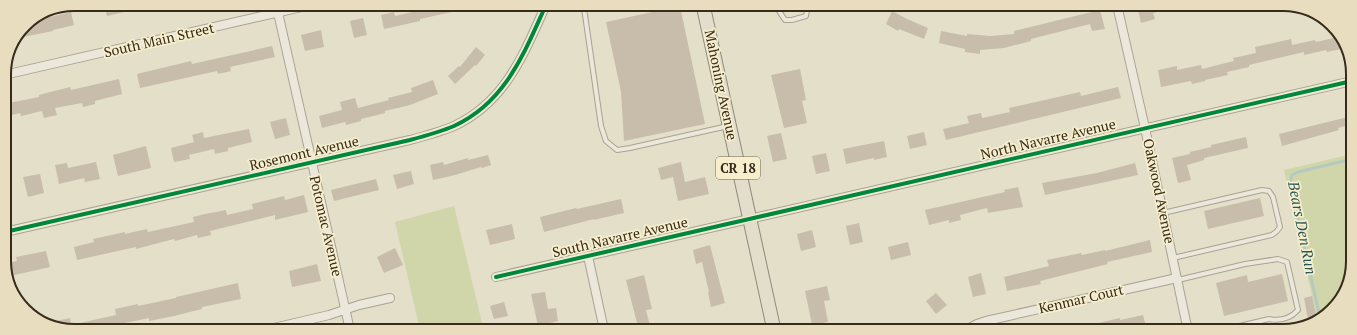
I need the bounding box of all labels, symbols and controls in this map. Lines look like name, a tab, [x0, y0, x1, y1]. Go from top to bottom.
street label: South Main Street	[102, 17, 217, 61]
street label: Mahoning Avenue	[701, 28, 742, 142]
street label: North Navarre Avenue	[978, 114, 1117, 163]
street label: Rosemont Avenue	[247, 131, 360, 174]
street label: Oakwood Avenue	[1139, 137, 1180, 245]
road number: CR 18	[716, 157, 760, 179]
street label: Potomac Avenue	[306, 174, 347, 278]
water label: Bears Den Run	[1284, 178, 1322, 276]
street label: South Navarre Avenue	[550, 212, 689, 261]
street label: Kenmar Court	[1037, 279, 1126, 318]

